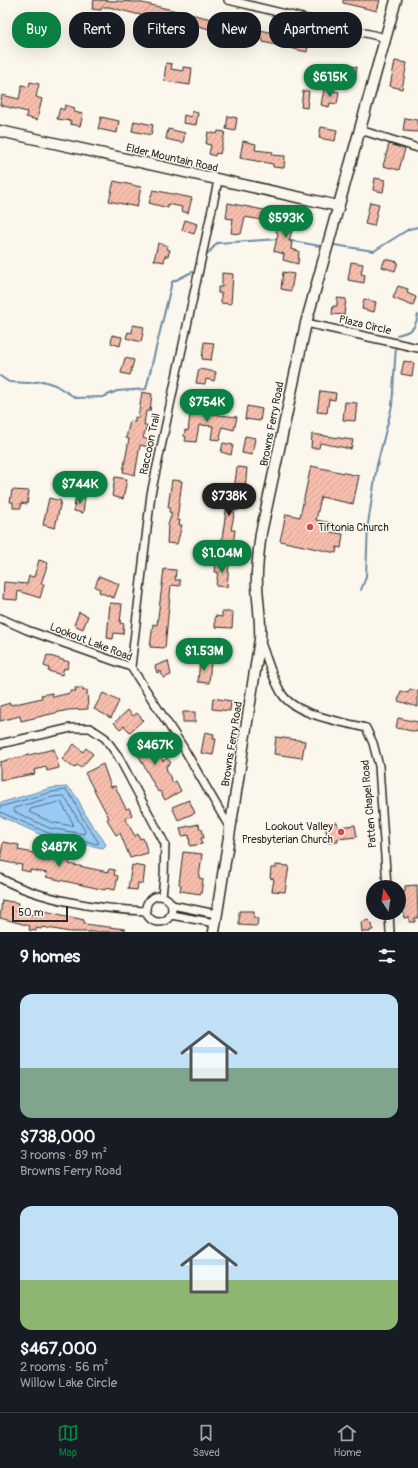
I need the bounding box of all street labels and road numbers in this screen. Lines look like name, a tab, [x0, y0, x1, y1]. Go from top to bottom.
street label: Elder Mountain Road	[125, 141, 219, 175]
street label: Plaza Circle	[338, 313, 393, 337]
street label: Browns Ferry Road	[257, 381, 287, 467]
street label: Raccoon Trail	[137, 412, 163, 476]
street label: Lookout Lake Road	[48, 620, 134, 664]
street label: Browns Ferry Road	[219, 701, 245, 787]
street label: Patten Chapel Road	[359, 759, 379, 849]

